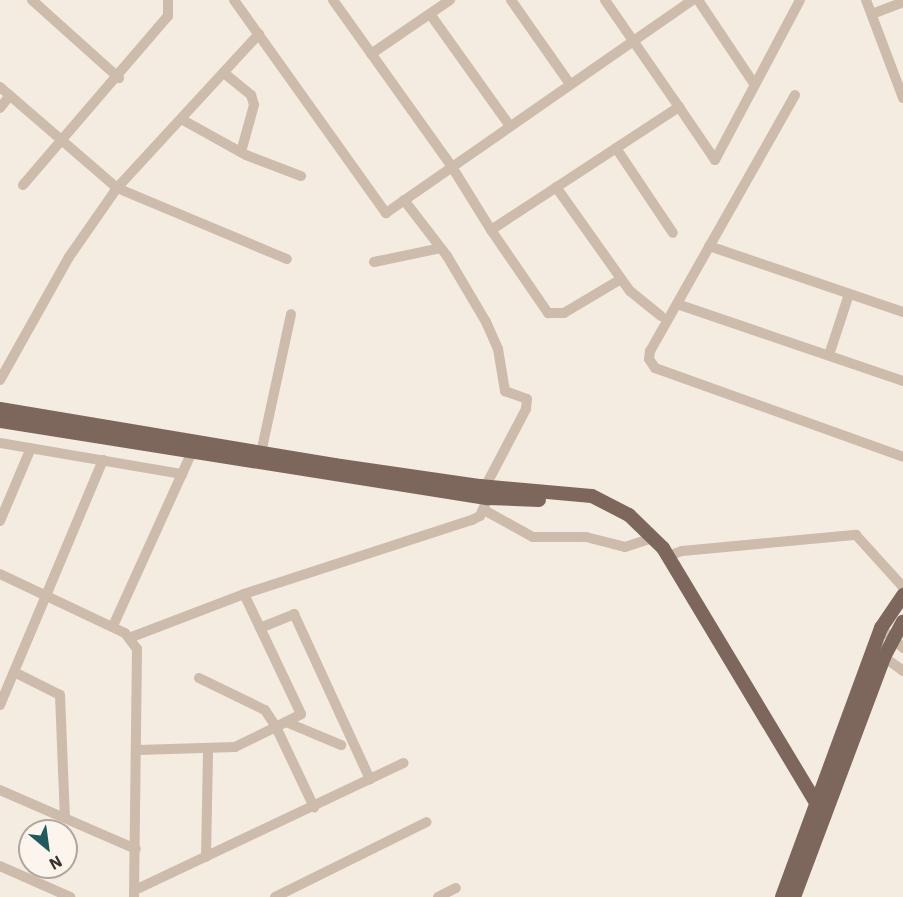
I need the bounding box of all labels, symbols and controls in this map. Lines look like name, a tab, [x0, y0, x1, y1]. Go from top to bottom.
north arrow	[18, 819, 78, 879]
text: N	[46, 851, 66, 875]

